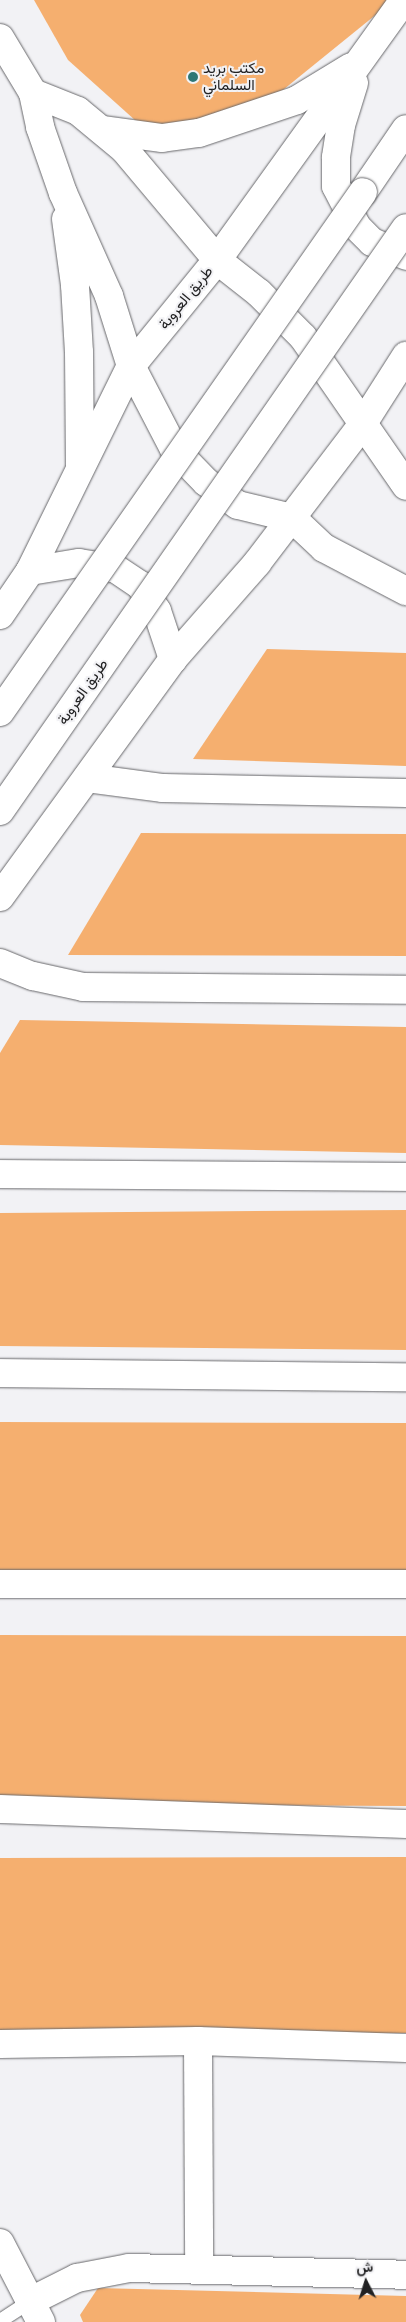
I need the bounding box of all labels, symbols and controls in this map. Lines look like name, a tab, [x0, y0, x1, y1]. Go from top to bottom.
place label: مكتب بريد السلماني	[203, 59, 264, 94]
marker: مكتب بريد السلماني	[187, 71, 199, 83]
street label: طريق العروبة	[155, 263, 217, 333]
street label: طريق العروبة	[54, 656, 112, 728]
north arrow	[341, 2257, 391, 2307]
text: ش	[356, 2257, 374, 2277]

